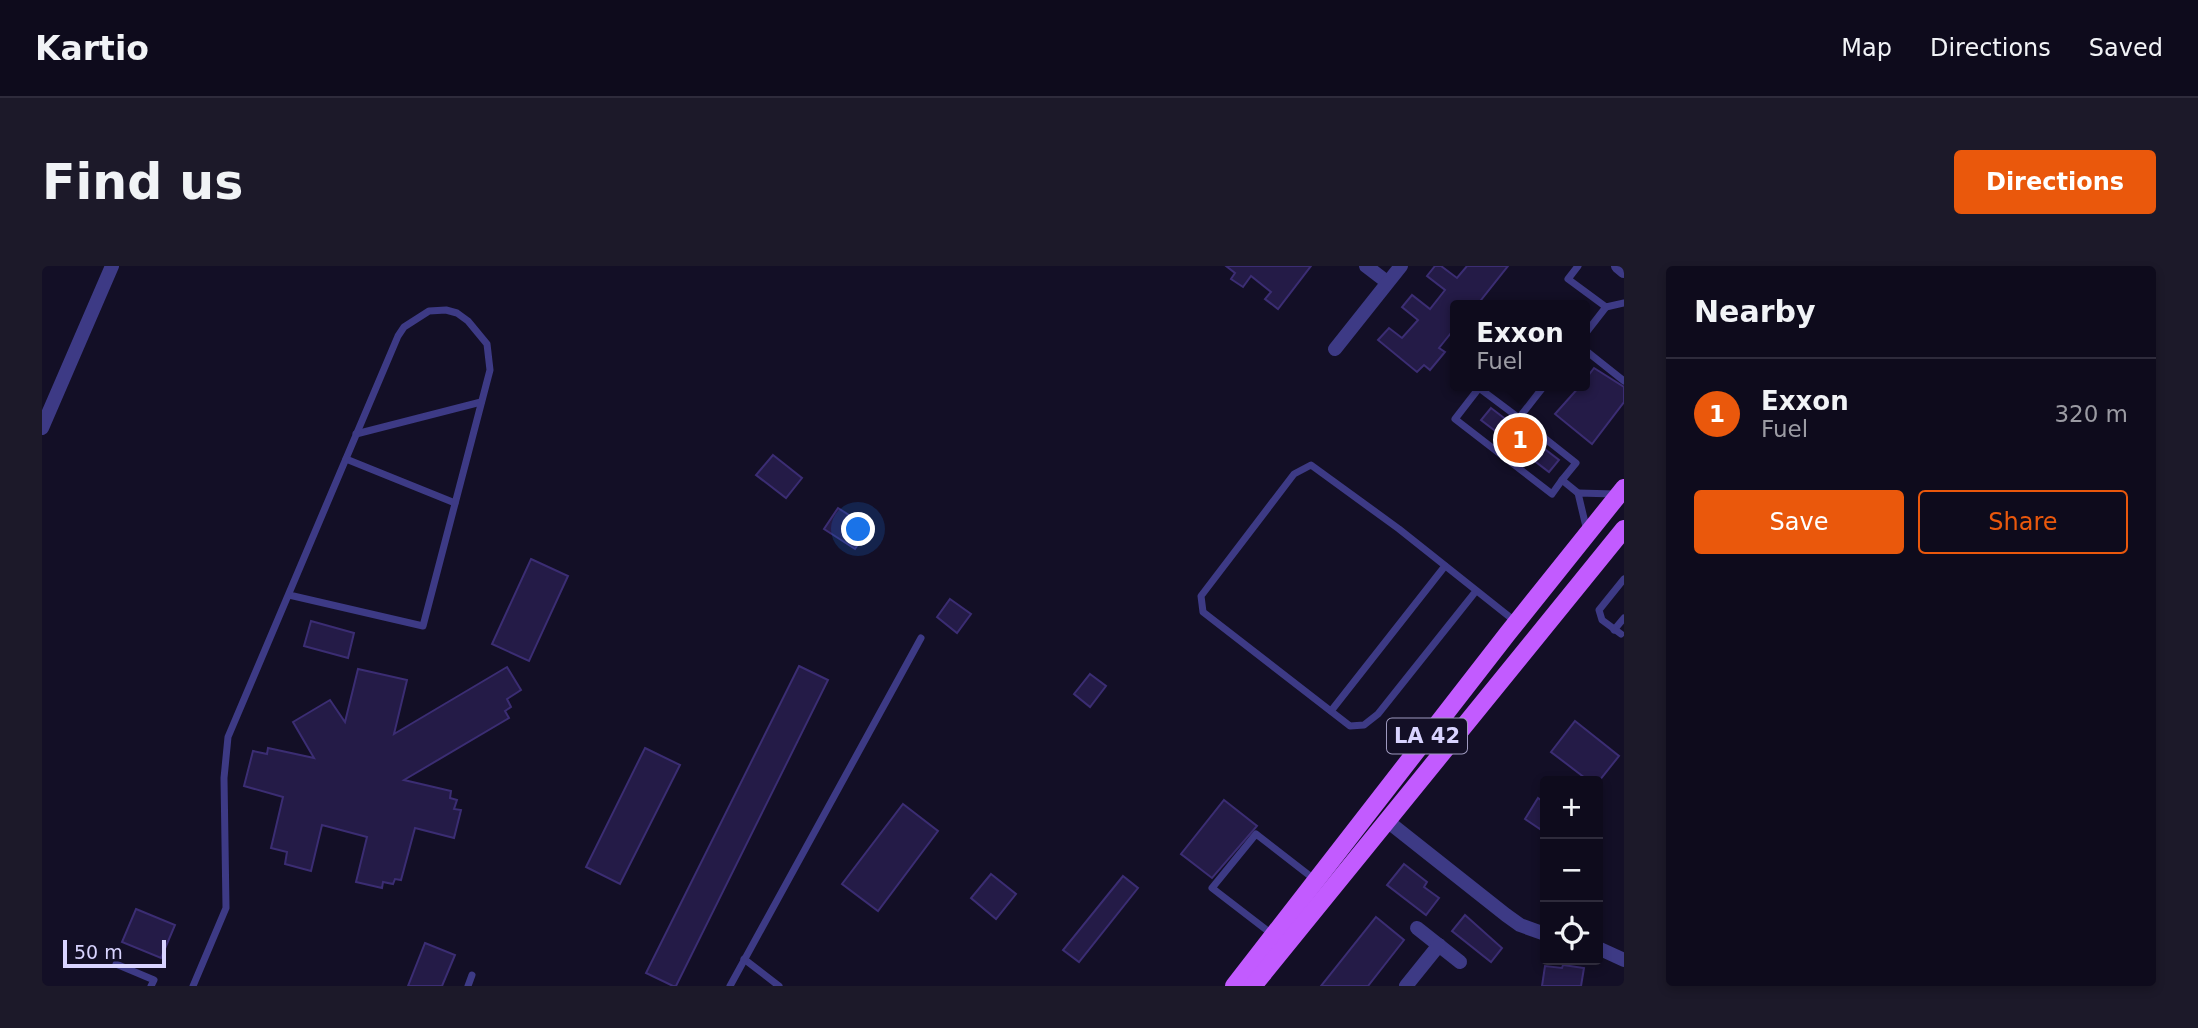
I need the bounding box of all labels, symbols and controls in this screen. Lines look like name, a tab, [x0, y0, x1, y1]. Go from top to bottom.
text: Kartio	[35, 29, 149, 68]
text: Map	[1841, 34, 1892, 62]
text: Directions	[1930, 34, 2051, 62]
text: Saved	[2089, 34, 2163, 62]
button: Directions	[1954, 150, 2156, 214]
text: Find us	[42, 154, 243, 211]
text: Nearby	[1694, 294, 1816, 329]
popup	[1450, 300, 1590, 391]
text: Exxon	[1476, 318, 1564, 348]
text: Fuel	[1476, 348, 1523, 374]
text: Exxon	[1761, 386, 1849, 416]
text: 1	[1709, 401, 1725, 427]
text: 320 m	[2054, 401, 2128, 427]
pin: 1	[1497, 414, 1543, 466]
text: Fuel	[1761, 416, 1808, 442]
button: Save	[1694, 490, 1904, 554]
button: Share	[1918, 490, 2128, 554]
your location	[841, 512, 875, 546]
road number: LA 42	[1387, 718, 1467, 754]
map controls	[1540, 776, 1603, 965]
button: +	[1540, 776, 1603, 839]
button: −	[1540, 839, 1603, 902]
button: locate	[1540, 902, 1603, 965]
scale bar	[63, 937, 166, 969]
text: 50 m	[74, 941, 123, 963]

